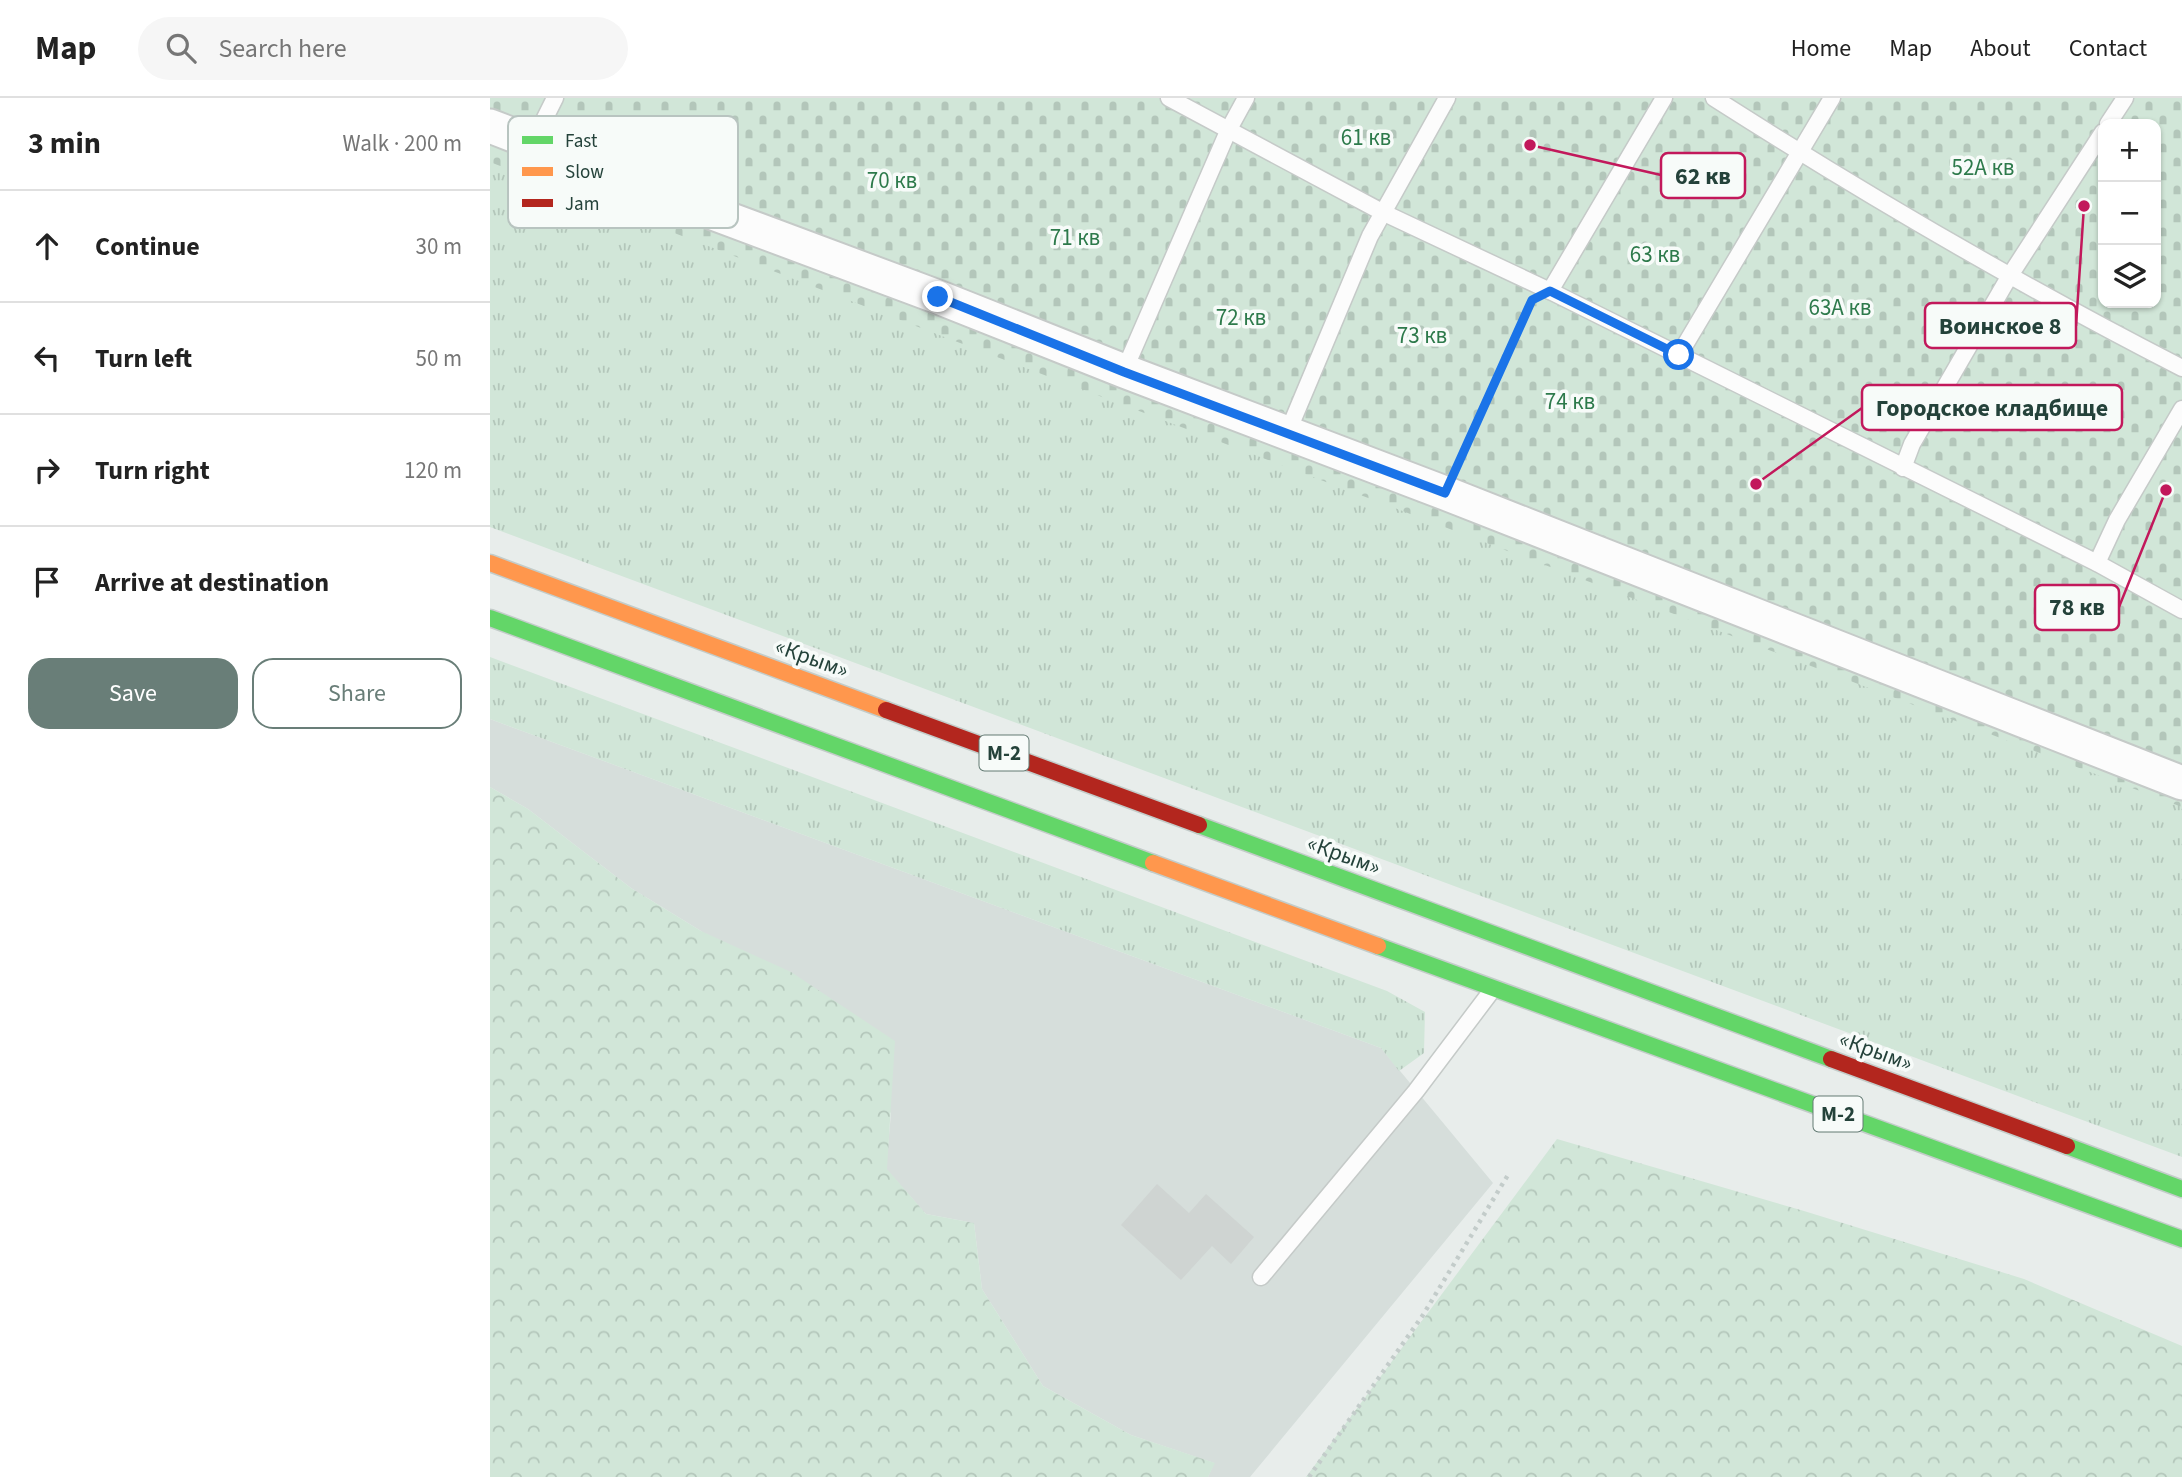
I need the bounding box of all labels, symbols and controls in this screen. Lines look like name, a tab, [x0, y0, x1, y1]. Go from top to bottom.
search box	[138, 17, 628, 80]
text: Map	[35, 25, 96, 72]
icon: search	[162, 29, 200, 67]
text: Search here	[218, 30, 347, 67]
text: Home	[1791, 31, 1851, 66]
text: Map	[1889, 31, 1932, 66]
text: About	[1970, 31, 2031, 66]
text: Contact	[2069, 31, 2147, 66]
legend	[508, 116, 738, 228]
map controls	[2098, 119, 2161, 308]
button: +	[2098, 119, 2161, 182]
park label: 61 кв	[1341, 121, 1391, 154]
text: 3 min	[28, 122, 101, 165]
text: Walk · 200 m	[343, 127, 462, 160]
text: Fast	[565, 128, 598, 155]
park label: 52А кв	[1951, 151, 2015, 184]
callout: 62 кв	[1661, 153, 1745, 198]
text: Slow	[565, 159, 604, 186]
text: 62 кв	[1675, 159, 1731, 194]
park label: 70 кв	[867, 164, 917, 197]
button: −	[2098, 182, 2161, 245]
text: Jam	[565, 191, 599, 218]
park label: 71 кв	[1050, 221, 1100, 254]
icon: ahead	[28, 227, 66, 265]
text: Continue	[95, 228, 200, 265]
text: 30 m	[415, 230, 462, 263]
park label: 63 кв	[1630, 238, 1680, 271]
button: layers	[2098, 245, 2161, 308]
route end	[922, 281, 953, 312]
park label: 63А кв	[1808, 291, 1872, 324]
park label: 72 кв	[1216, 301, 1266, 334]
callout: Воинское 8	[1925, 303, 2076, 348]
text: Воинское 8	[1939, 309, 2061, 344]
park label: 73 кв	[1397, 319, 1447, 352]
icon: left	[28, 339, 66, 377]
route start	[1663, 339, 1694, 370]
text: Turn left	[95, 340, 192, 377]
text: 50 m	[415, 342, 462, 375]
park label: 74 кв	[1545, 385, 1595, 418]
callout: Городское кладбище	[1862, 385, 2122, 430]
text: Городское кладбище	[1876, 391, 2108, 426]
icon: right	[28, 451, 66, 489]
text: Turn right	[95, 452, 210, 489]
text: 120 m	[404, 454, 462, 487]
icon: arrive	[28, 563, 66, 601]
text: Arrive at destination	[95, 564, 329, 601]
callout: 78 кв	[2035, 585, 2119, 630]
text: 78 кв	[2049, 590, 2105, 625]
street label: «Крым»	[771, 630, 853, 686]
button: Save	[28, 658, 238, 729]
button: Share	[252, 658, 462, 729]
road number: М-2	[980, 736, 1028, 770]
street label: «Крым»	[1303, 827, 1385, 883]
street label: «Крым»	[1835, 1023, 1917, 1079]
road number: М-2	[1814, 1096, 1862, 1132]

